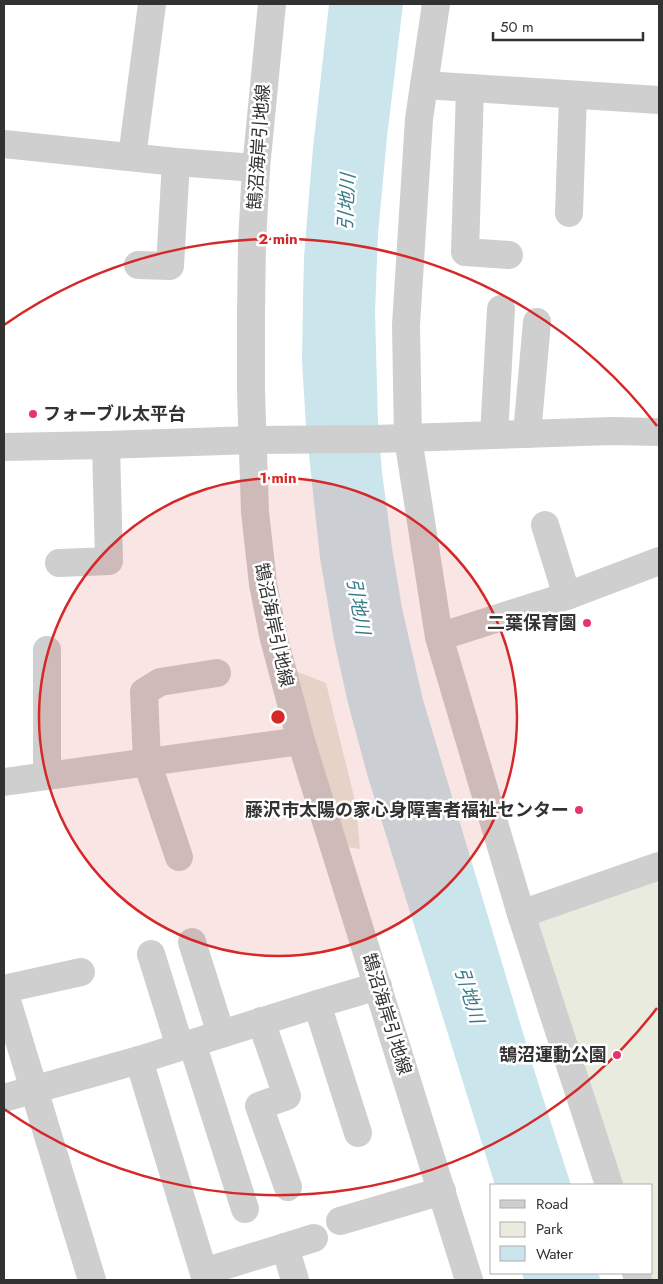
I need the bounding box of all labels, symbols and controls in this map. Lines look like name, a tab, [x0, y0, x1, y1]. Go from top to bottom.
scale bar	[493, 10, 643, 42]
text: 50 m	[500, 16, 534, 38]
street label: 鵠沼海岸引地線	[242, 83, 276, 211]
water label: 引地川	[332, 171, 362, 231]
text: 2 min	[258, 228, 298, 250]
place label: フォーブル太平台	[43, 401, 186, 427]
marker: フォーブル太平台	[27, 408, 39, 420]
text: 1 min	[259, 467, 297, 489]
street label: 鵠沼海岸引地線	[248, 561, 300, 689]
water label: 引地川	[340, 576, 377, 638]
place label: 二葉保育園	[487, 610, 577, 636]
marker: 二葉保育園	[581, 617, 593, 629]
centre of rings	[269, 708, 287, 726]
place label: 藤沢市太陽の家心身障害者福祉センター	[245, 797, 569, 823]
marker: 藤沢市太陽の家心身障害者福祉センター	[573, 804, 585, 816]
street label: 鵠沼海岸引地線	[356, 950, 418, 1078]
water label: 引地川	[448, 964, 491, 1028]
place label: 鵠沼運動公園	[499, 1042, 607, 1068]
marker: 鵠沼運動公園	[611, 1049, 623, 1061]
legend	[490, 1184, 653, 1274]
text: Road	[536, 1193, 568, 1215]
text: Park	[536, 1218, 563, 1240]
text: Water	[536, 1243, 574, 1265]

